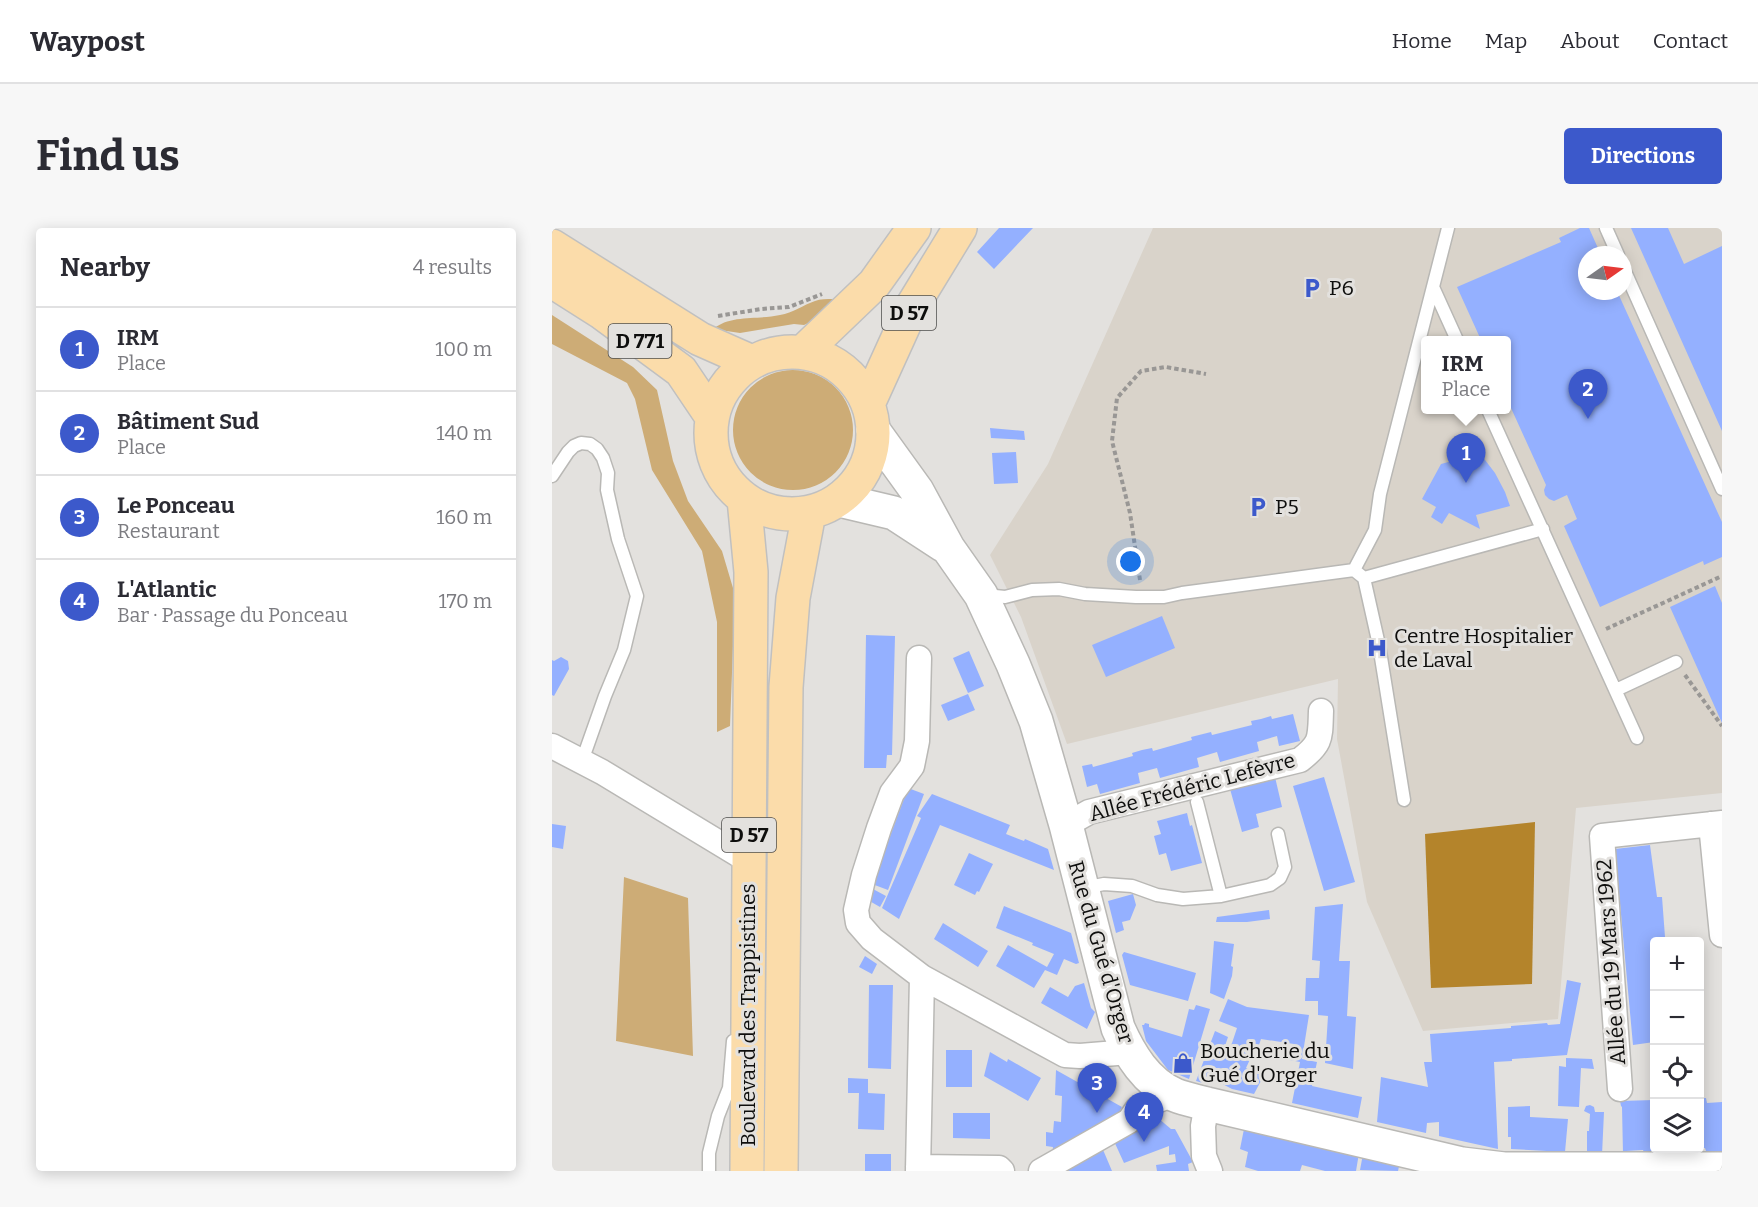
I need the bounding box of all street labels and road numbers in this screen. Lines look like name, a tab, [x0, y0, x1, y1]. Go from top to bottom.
road number: D 57	[882, 296, 936, 330]
road number: D 771	[608, 324, 671, 358]
street label: Allée Frédéric Lefèvre	[1086, 747, 1298, 827]
road number: D 57	[722, 818, 776, 852]
street label: Rue du Gué d'Orger	[1063, 858, 1139, 1046]
street label: Allée du 19 Mars 1962	[1591, 858, 1631, 1066]
street label: Boulevard des Trappistines	[735, 883, 761, 1147]

